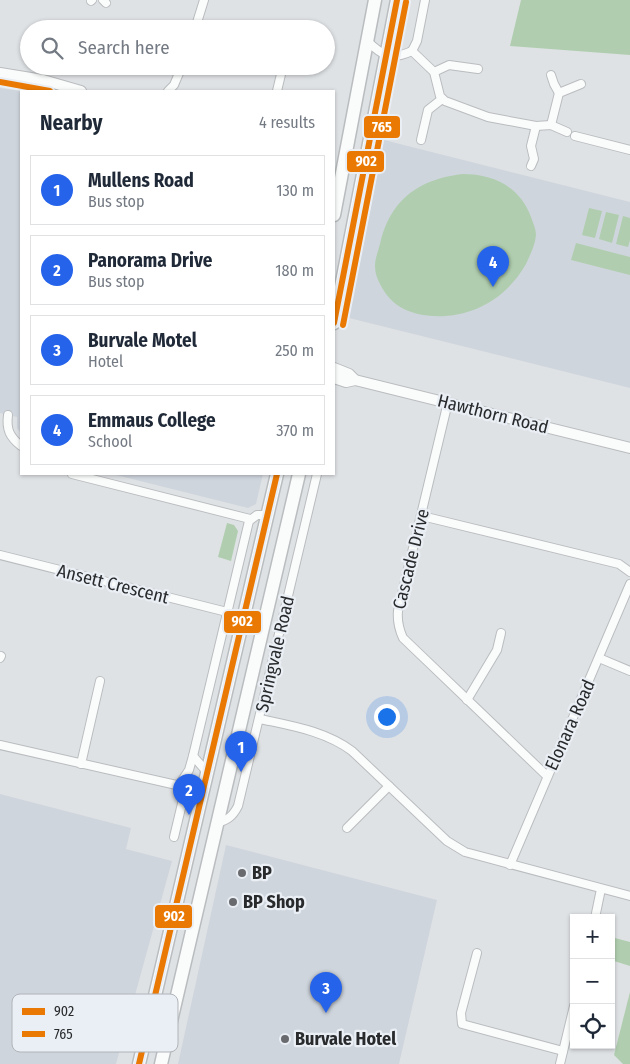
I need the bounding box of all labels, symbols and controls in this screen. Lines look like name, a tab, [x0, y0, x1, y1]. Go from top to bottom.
search box	[20, 20, 335, 75]
icon: search	[38, 34, 66, 62]
text: Search here	[78, 36, 170, 59]
text: Nearby	[40, 110, 102, 136]
text: 4 results	[259, 113, 315, 132]
line badge: 765	[363, 115, 401, 139]
text: 765	[372, 119, 392, 136]
line badge: 902	[346, 150, 385, 173]
text: 902	[355, 153, 377, 170]
text: Mullens Road	[88, 169, 194, 192]
text: 1	[54, 181, 60, 200]
text: 130 m	[276, 181, 314, 200]
text: Bus stop	[88, 192, 144, 211]
pin: 4	[477, 246, 509, 287]
text: Panorama Drive	[88, 249, 212, 272]
text: 2	[53, 261, 61, 280]
text: 180 m	[275, 261, 314, 280]
text: Bus stop	[88, 272, 144, 291]
text: Burvale Motel	[88, 329, 197, 352]
text: 3	[53, 341, 61, 360]
text: 250 m	[275, 341, 314, 360]
text: Hotel	[88, 352, 123, 371]
street label: Hawthorn Road	[435, 390, 551, 438]
text: Emmaus College	[88, 409, 216, 432]
text: 4	[53, 421, 61, 440]
text: 370 m	[276, 421, 314, 440]
text: School	[88, 432, 132, 451]
street label: Cascade Drive	[388, 506, 434, 611]
street label: Ansett Crescent	[55, 559, 171, 609]
street label: Springvale Road	[251, 594, 299, 714]
line badge: 902	[223, 610, 262, 634]
text: 902	[231, 613, 253, 630]
street label: Elonara Road	[540, 676, 600, 774]
your location	[374, 704, 400, 730]
pin: 1	[225, 731, 257, 772]
pin: 2	[173, 774, 205, 815]
place label: BP	[252, 862, 272, 884]
marker: BP	[236, 867, 248, 879]
place label: BP Shop	[243, 891, 305, 913]
marker: BP Shop	[227, 896, 239, 908]
line badge: 902	[154, 904, 193, 929]
text: 902	[163, 908, 185, 925]
map controls	[570, 914, 615, 1049]
button: +	[570, 914, 615, 959]
button: −	[570, 959, 615, 1004]
pin: 3	[310, 972, 342, 1013]
legend	[12, 994, 178, 1052]
text: 902	[54, 1003, 74, 1020]
button: locate	[570, 1004, 615, 1049]
text: 765	[54, 1026, 73, 1043]
place label: Burvale Hotel	[295, 1028, 396, 1050]
marker: Burvale Hotel	[279, 1033, 291, 1045]

